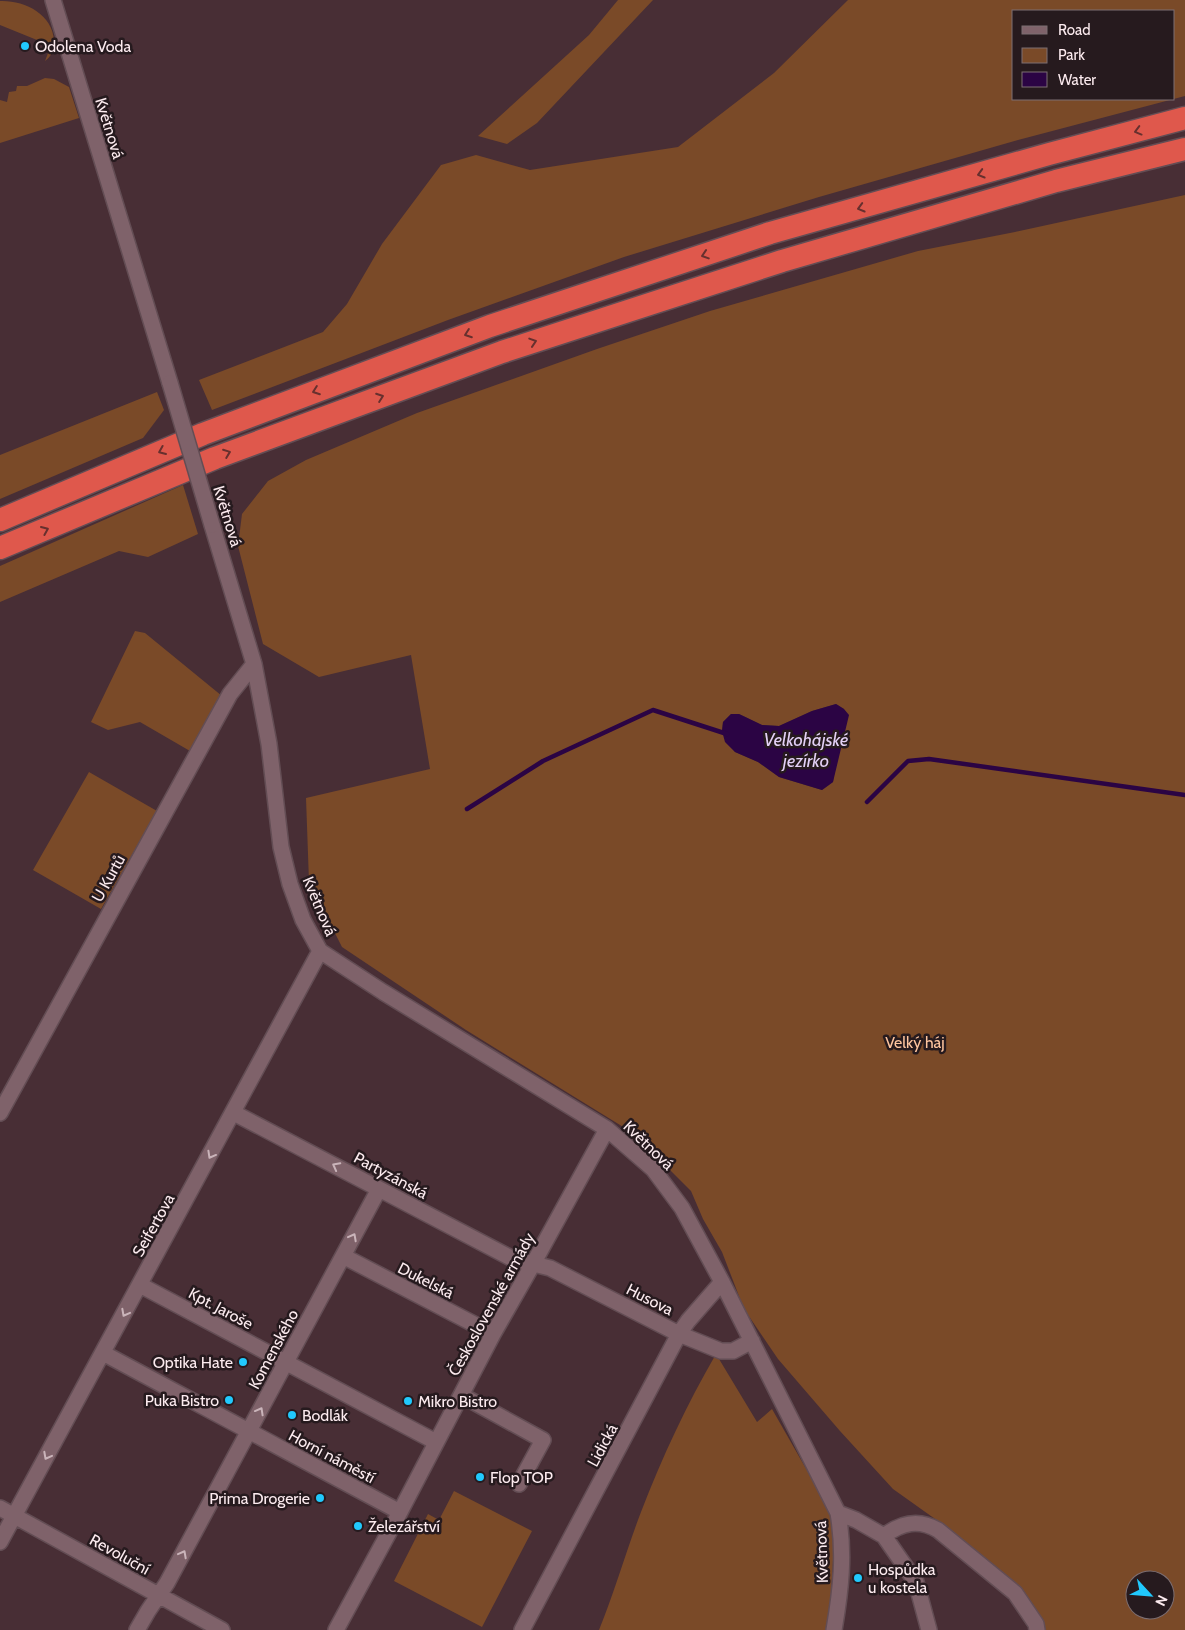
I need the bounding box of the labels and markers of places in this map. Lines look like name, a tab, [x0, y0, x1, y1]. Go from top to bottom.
place label: Odolena Voda	[35, 37, 131, 56]
marker: Odolena Voda	[19, 40, 31, 52]
place label: Optika Hate	[153, 1353, 233, 1372]
marker: Optika Hate	[237, 1356, 249, 1368]
place label: Puka Bistro	[145, 1391, 219, 1410]
place label: Mikro Bistro	[418, 1392, 497, 1411]
marker: Puka Bistro	[223, 1394, 235, 1406]
marker: Mikro Bistro	[402, 1395, 414, 1407]
place label: Bodlák	[302, 1406, 349, 1425]
marker: Bodlák	[286, 1409, 298, 1421]
place label: Flop TOP	[490, 1468, 553, 1487]
marker: Flop TOP	[474, 1471, 486, 1483]
place label: Prima Drogerie	[209, 1489, 310, 1508]
marker: Prima Drogerie	[314, 1492, 326, 1504]
place label: Železářství	[368, 1517, 441, 1536]
marker: Železářství	[352, 1520, 364, 1532]
place label: Hospůdka u kostela	[868, 1560, 936, 1597]
marker: Hospůdka u kostela	[852, 1572, 864, 1584]

